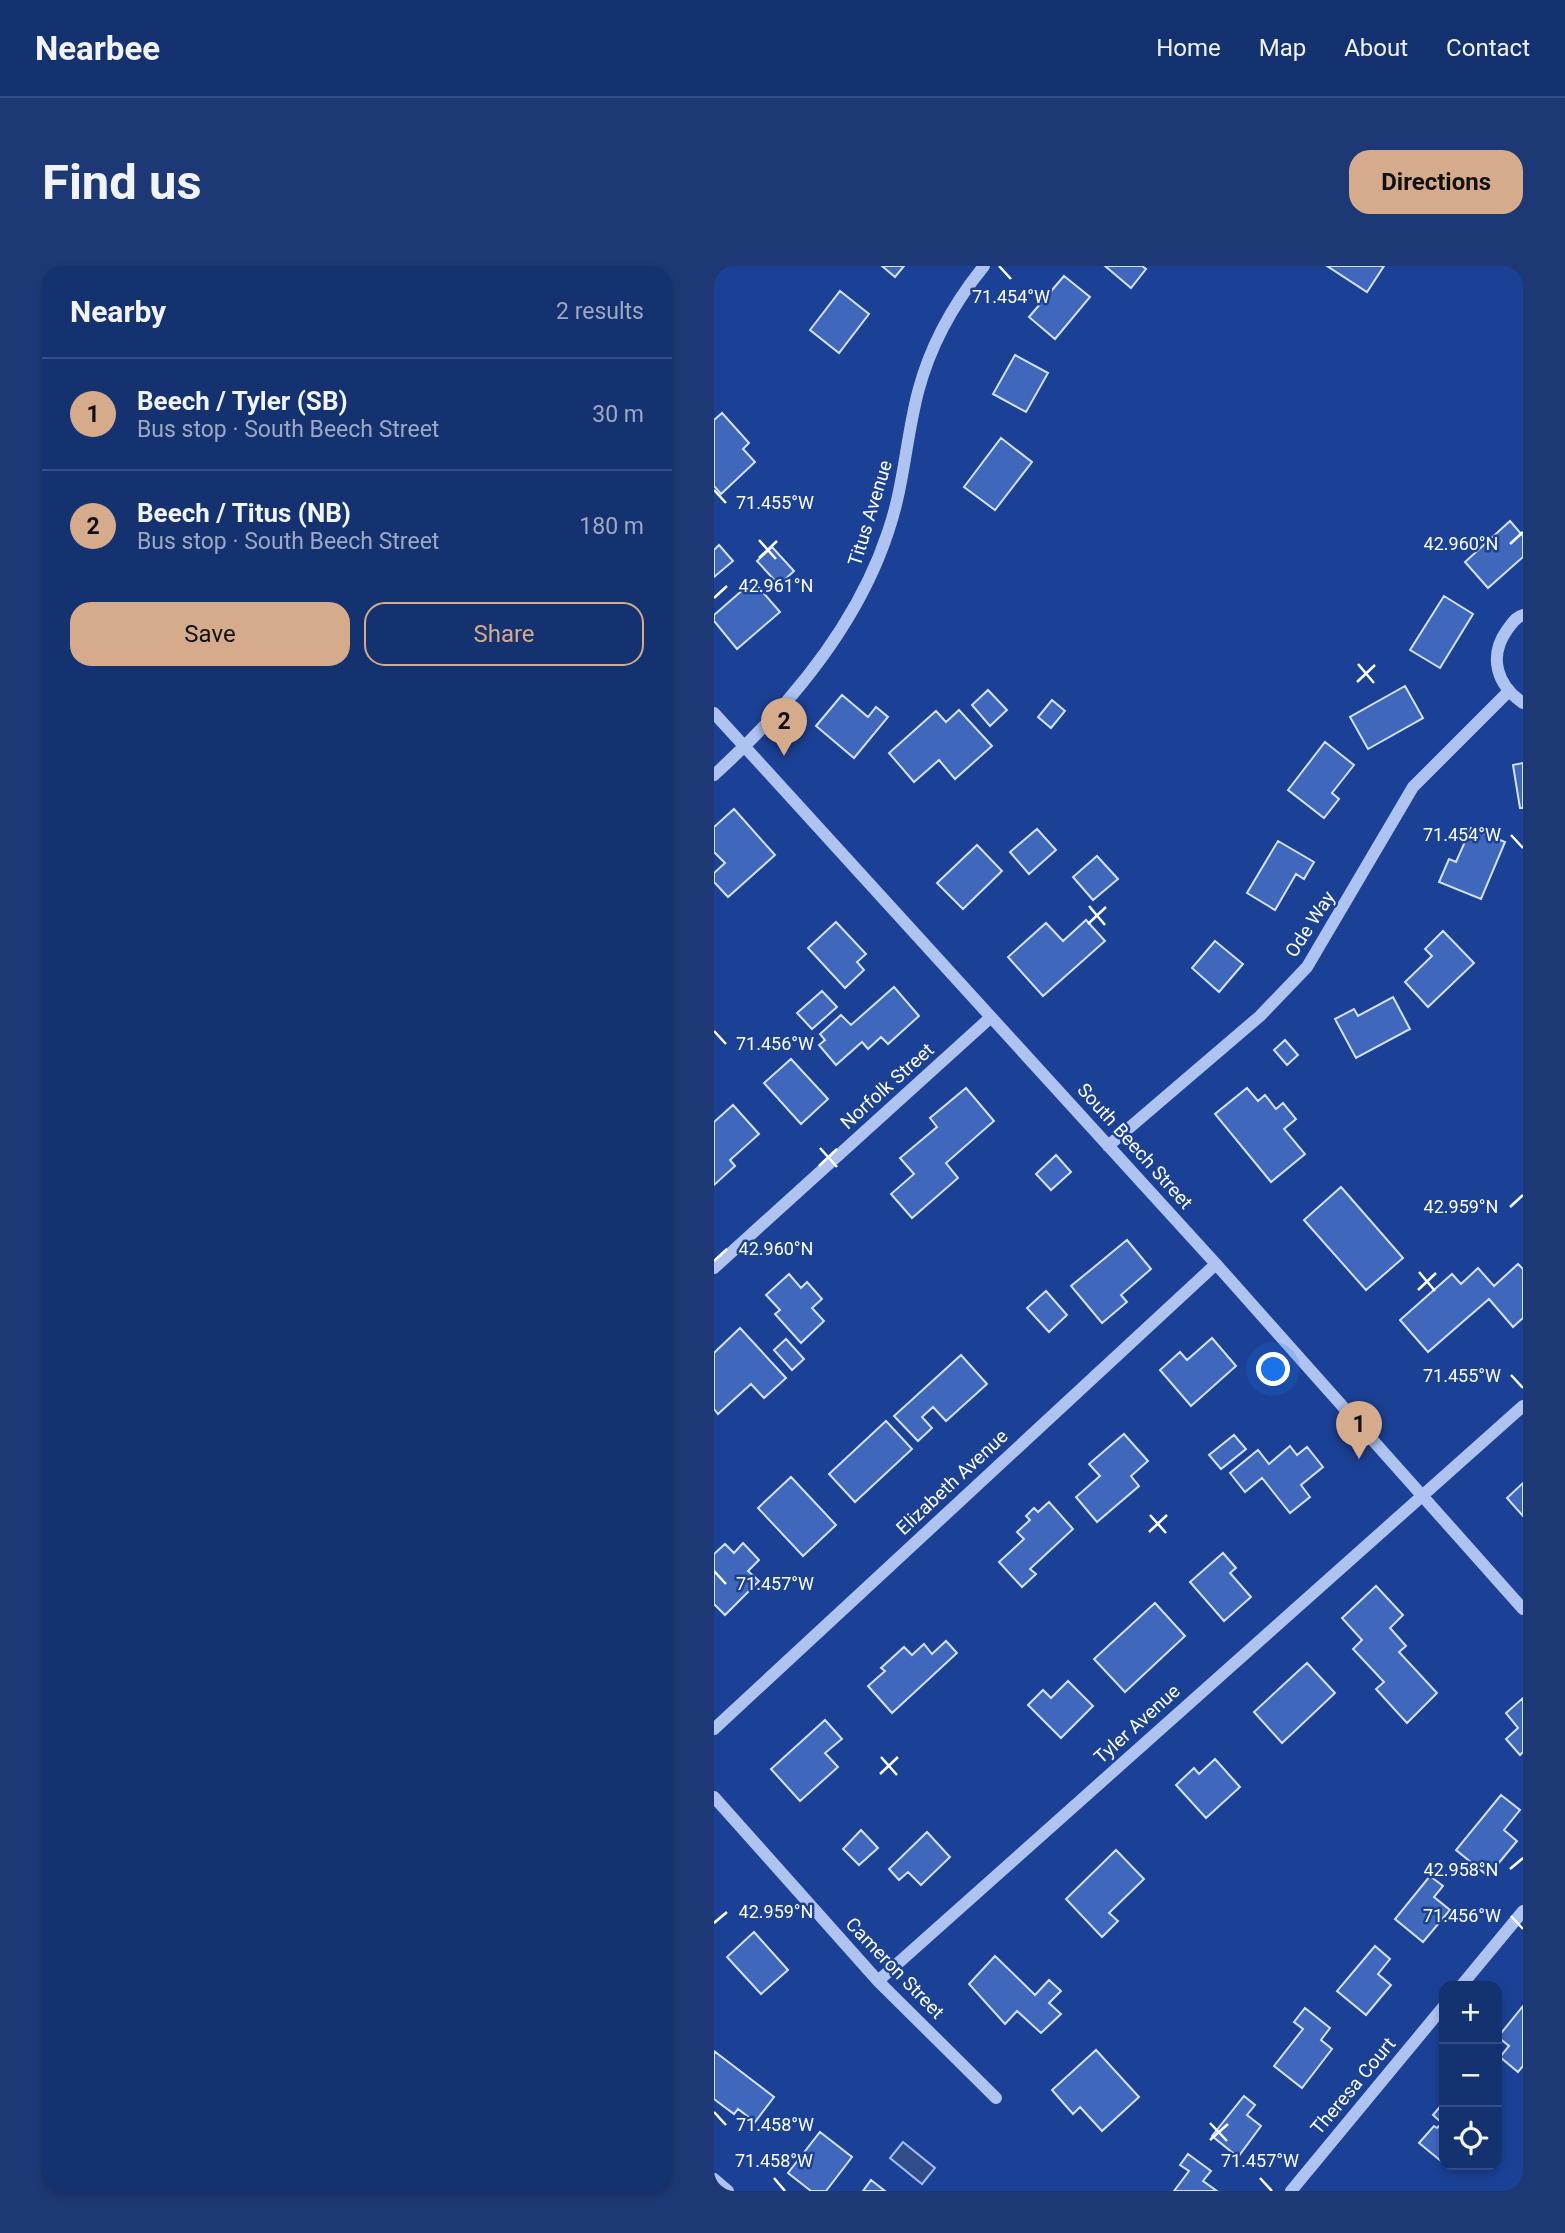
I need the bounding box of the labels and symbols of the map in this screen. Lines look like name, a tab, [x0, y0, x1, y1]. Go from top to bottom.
text: 71.454°W	[972, 286, 1050, 307]
street label: Titus Avenue	[843, 457, 897, 569]
text: 71.455°W	[736, 492, 814, 513]
text: 42.960°N	[1424, 533, 1498, 554]
text: 42.961°N	[739, 575, 813, 596]
pin: 2	[761, 698, 807, 756]
text: 71.454°W	[1423, 824, 1501, 845]
street label: Ode Way	[1280, 887, 1340, 961]
text: 71.456°W	[736, 1033, 814, 1054]
street label: Norfolk Street	[836, 1038, 938, 1134]
street label: South Beech Street	[1073, 1078, 1197, 1214]
text: 42.959°N	[1424, 1196, 1498, 1217]
text: 42.960°N	[739, 1238, 813, 1259]
your location	[1256, 1352, 1290, 1386]
text: 71.455°W	[1423, 1365, 1501, 1386]
pin: 1	[1336, 1401, 1382, 1459]
street label: Elizabeth Avenue	[891, 1424, 1013, 1540]
text: 71.457°W	[736, 1573, 814, 1594]
street label: Tyler Avenue	[1089, 1679, 1185, 1769]
text: 42.958°N	[1424, 1859, 1498, 1880]
text: 42.959°N	[739, 1901, 813, 1922]
text: 71.456°W	[1423, 1905, 1501, 1926]
street label: Cameron Street	[841, 1913, 949, 2023]
street label: Theresa Court	[1306, 2033, 1400, 2139]
text: 71.458°W	[736, 2114, 814, 2135]
text: 71.458°W	[735, 2150, 813, 2171]
text: 71.457°W	[1221, 2150, 1299, 2171]

